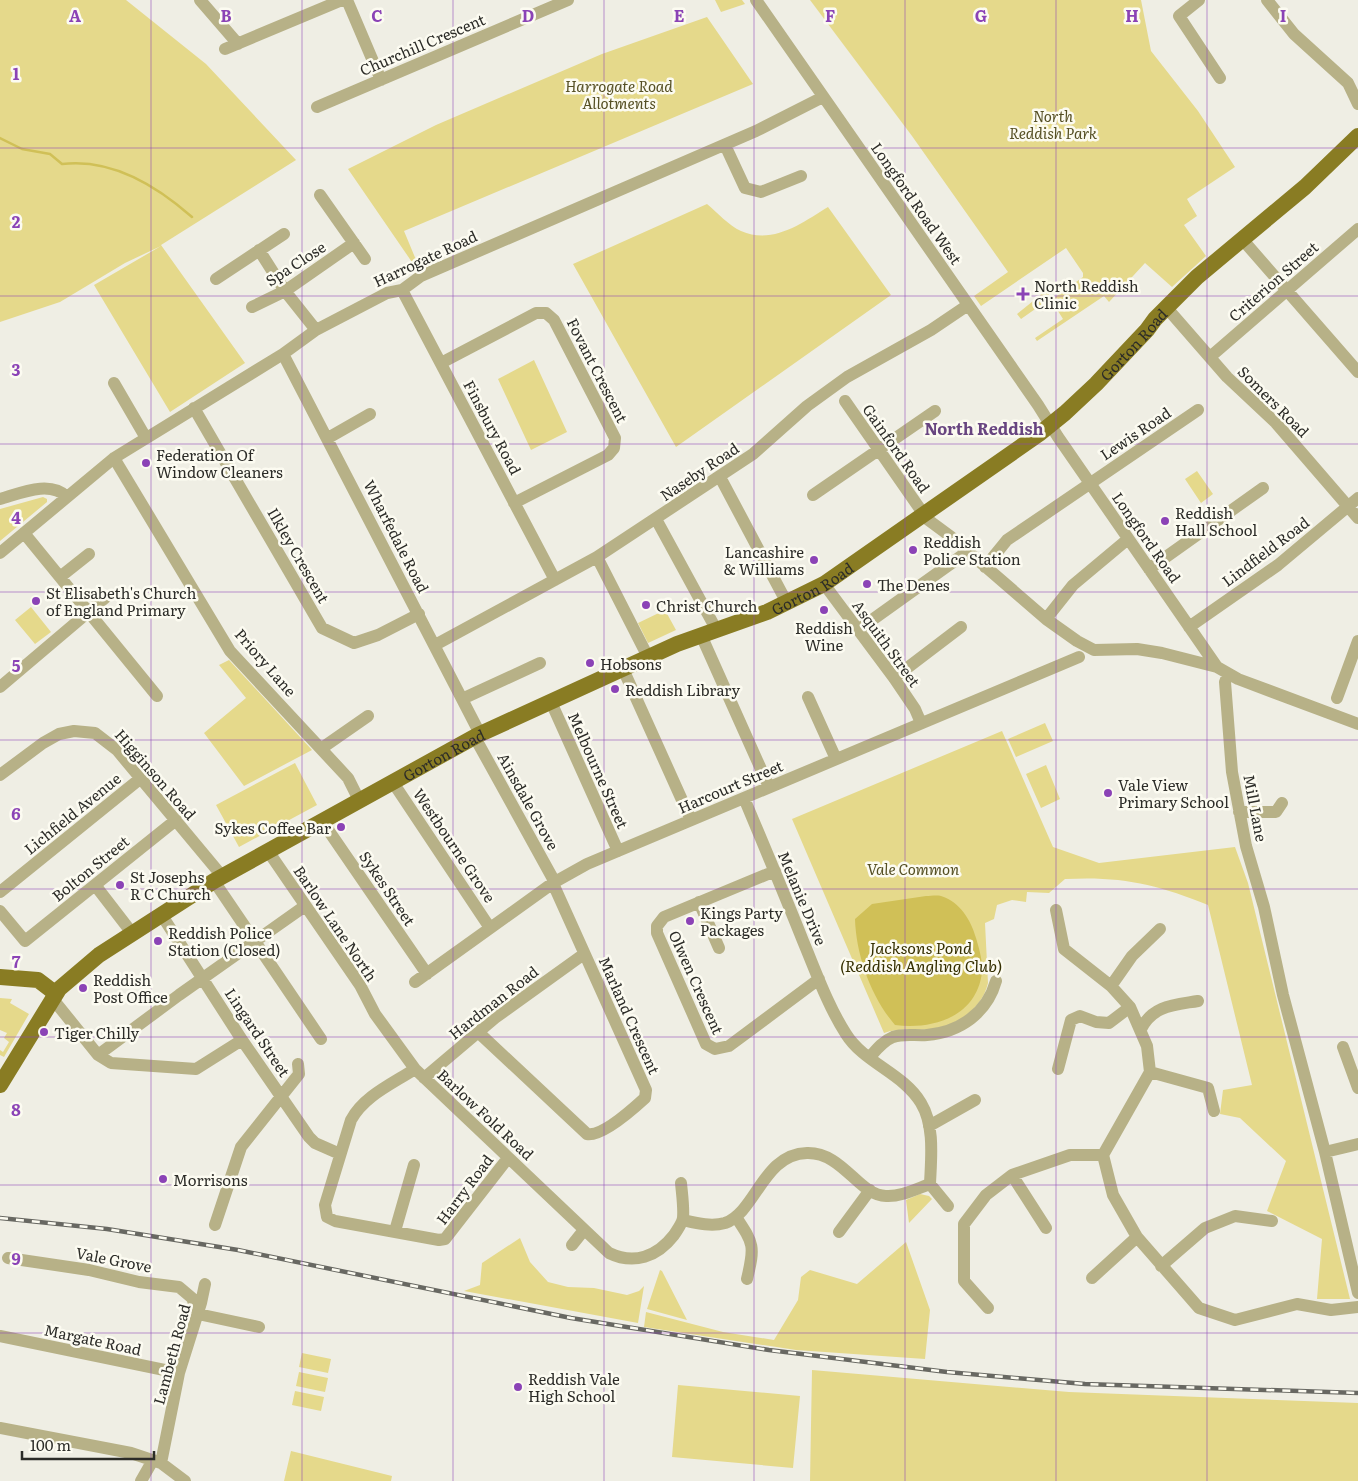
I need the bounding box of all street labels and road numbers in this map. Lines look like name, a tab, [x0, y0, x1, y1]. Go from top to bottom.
street label: Churchill Crescent	[357, 10, 487, 78]
street label: Longford Road West	[866, 137, 968, 269]
street label: Harrogate Road	[369, 224, 481, 292]
street label: Spa Close	[260, 235, 330, 291]
street label: Criterion Street	[1223, 235, 1323, 327]
street label: Gorton Road	[1094, 302, 1172, 385]
street label: Fovant Crescent	[562, 314, 634, 426]
street label: Somers Road	[1233, 360, 1315, 442]
street label: Finsbury Road	[458, 376, 528, 478]
street label: Gainford Road	[858, 399, 936, 497]
street label: Lewis Road	[1095, 401, 1175, 465]
street label: Naseby Road	[655, 436, 743, 506]
street label: Wharfedale Road	[359, 475, 435, 597]
street label: Longford Road	[1107, 487, 1187, 587]
street label: Ilkley Crescent	[262, 503, 336, 607]
street label: Lindfield Road	[1216, 510, 1314, 592]
street label: Gorton Road	[767, 556, 858, 620]
street label: Asquith Street	[848, 595, 926, 691]
street label: Priory Lane	[230, 623, 302, 701]
street label: Melbourne Street	[563, 708, 635, 832]
street label: Gorton Road	[398, 722, 488, 786]
street label: Higginson Road	[110, 723, 202, 825]
street label: Ainsdale Grove	[493, 748, 565, 854]
street label: Harcourt Street	[674, 753, 786, 819]
street label: Lichfield Avenue	[19, 767, 126, 859]
street label: Mill Lane	[1238, 772, 1274, 844]
street label: Westbourne Grove	[408, 783, 502, 907]
street label: Bolton Street	[46, 830, 134, 906]
street label: Sykes Street	[354, 846, 422, 930]
street label: Melanie Drive	[773, 847, 833, 949]
street label: Barlow Lane North	[289, 860, 384, 986]
street label: Olwen Crescent	[664, 926, 730, 1038]
street label: Marland Crescent	[594, 952, 666, 1078]
street label: Hardman Road	[443, 960, 543, 1044]
street label: Lingard Street	[220, 983, 296, 1081]
street label: Barlow Fold Road	[433, 1063, 539, 1165]
street label: Harry Road	[430, 1149, 498, 1229]
street label: Vale Grove	[74, 1240, 154, 1278]
street label: Lambeth Road	[146, 1301, 196, 1407]
street label: Margate Road	[42, 1317, 144, 1361]

